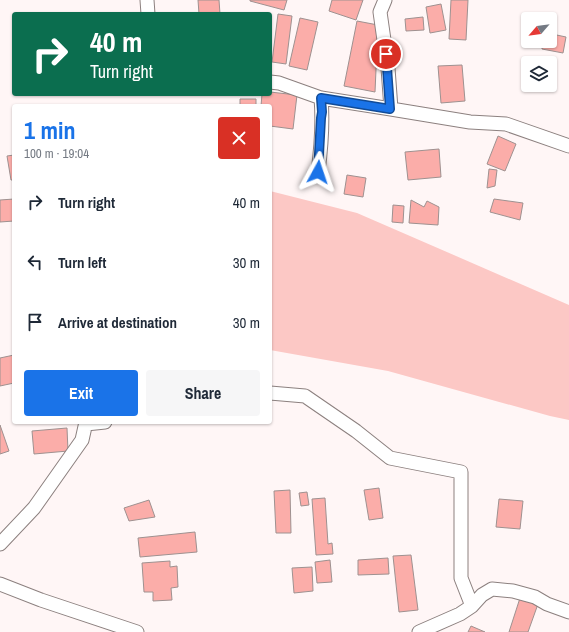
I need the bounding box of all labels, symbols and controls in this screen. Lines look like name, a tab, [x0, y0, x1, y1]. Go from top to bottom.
north arrow	[521, 12, 557, 48]
map controls	[521, 12, 557, 92]
text: 40 m	[90, 23, 142, 61]
icon: right	[24, 28, 76, 80]
pin	[369, 37, 403, 71]
icon: arrive	[375, 43, 397, 65]
button: layers	[521, 56, 557, 92]
text: Turn right	[90, 59, 153, 84]
text: 1 min	[24, 114, 75, 146]
button: close	[218, 117, 260, 159]
text: 100 m · 19:04	[24, 145, 89, 162]
position arrow	[297, 151, 339, 193]
icon: right	[24, 191, 46, 213]
text: Turn right	[58, 192, 115, 213]
text: 40 m	[233, 192, 260, 213]
icon: left	[24, 251, 46, 273]
text: Turn left	[58, 252, 106, 273]
text: 30 m	[233, 252, 260, 273]
icon: arrive	[24, 311, 46, 333]
text: Arrive at destination	[58, 312, 177, 333]
text: 30 m	[233, 312, 260, 333]
button: Exit	[24, 370, 138, 416]
button: Share	[146, 370, 260, 416]

